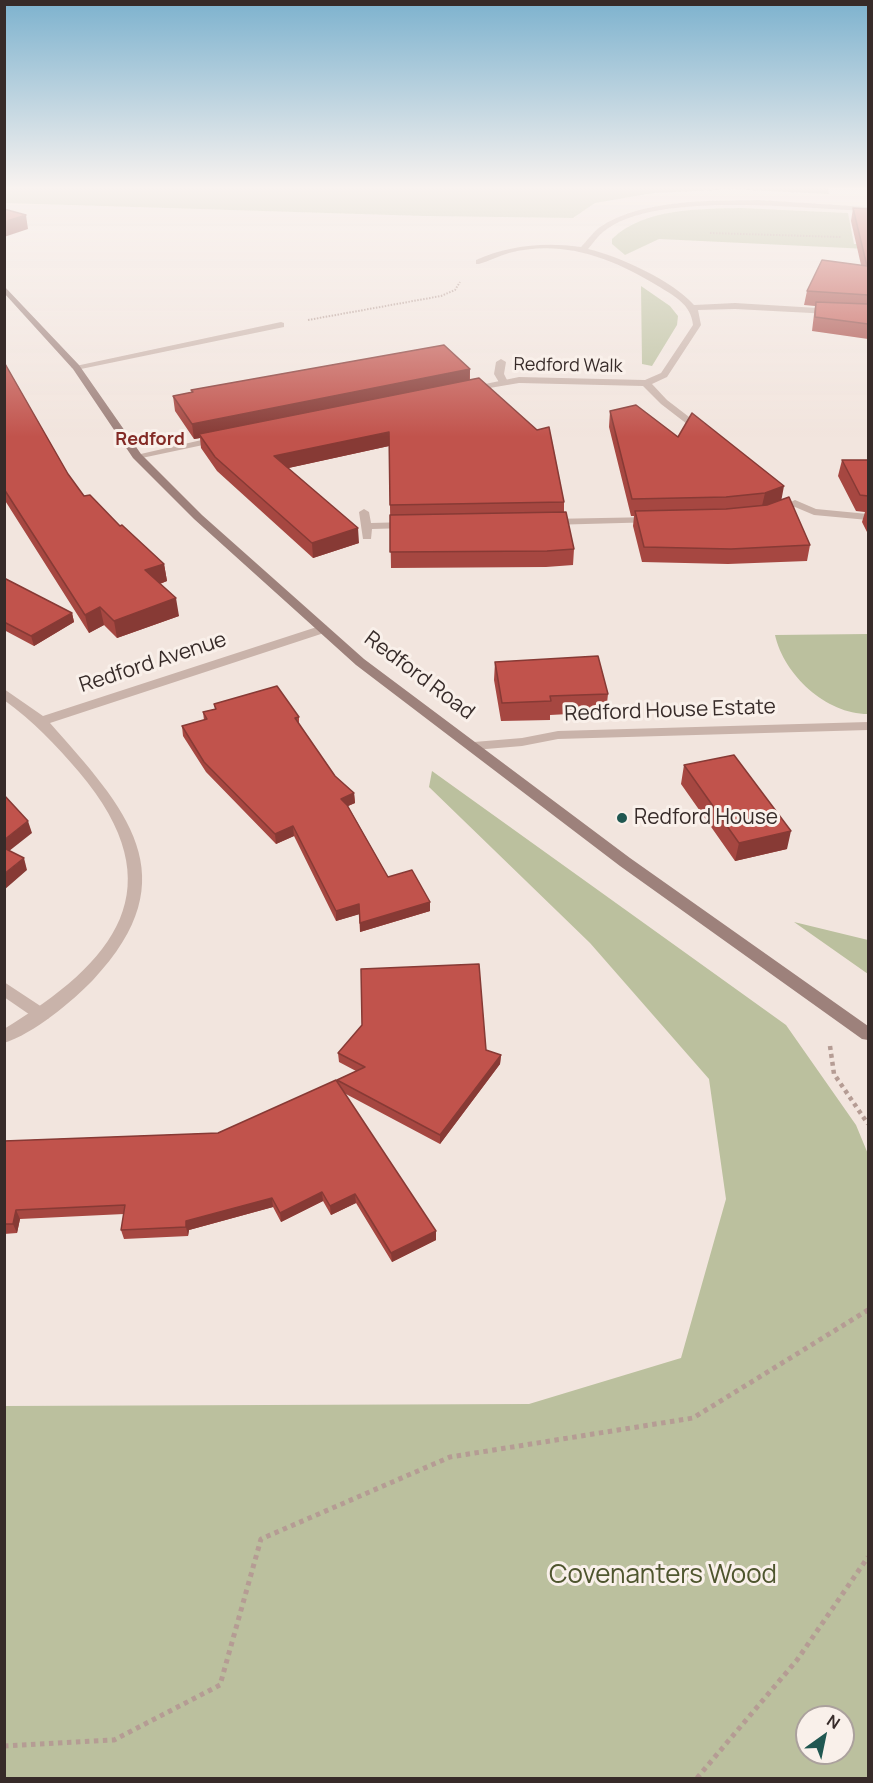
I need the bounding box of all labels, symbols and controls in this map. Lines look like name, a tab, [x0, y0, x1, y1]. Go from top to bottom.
street label: Redford Walk	[513, 354, 623, 378]
district label: Redford	[115, 429, 185, 451]
street label: Redford Road	[359, 626, 479, 726]
street label: Redford Avenue	[76, 627, 230, 699]
street label: Redford House Estate	[564, 695, 776, 727]
place label: Redford House	[634, 805, 778, 831]
marker: Redford House	[615, 811, 629, 825]
park label: Covenanters Wood	[549, 1560, 777, 1592]
north arrow	[795, 1705, 855, 1765]
text: N	[823, 1709, 845, 1734]

